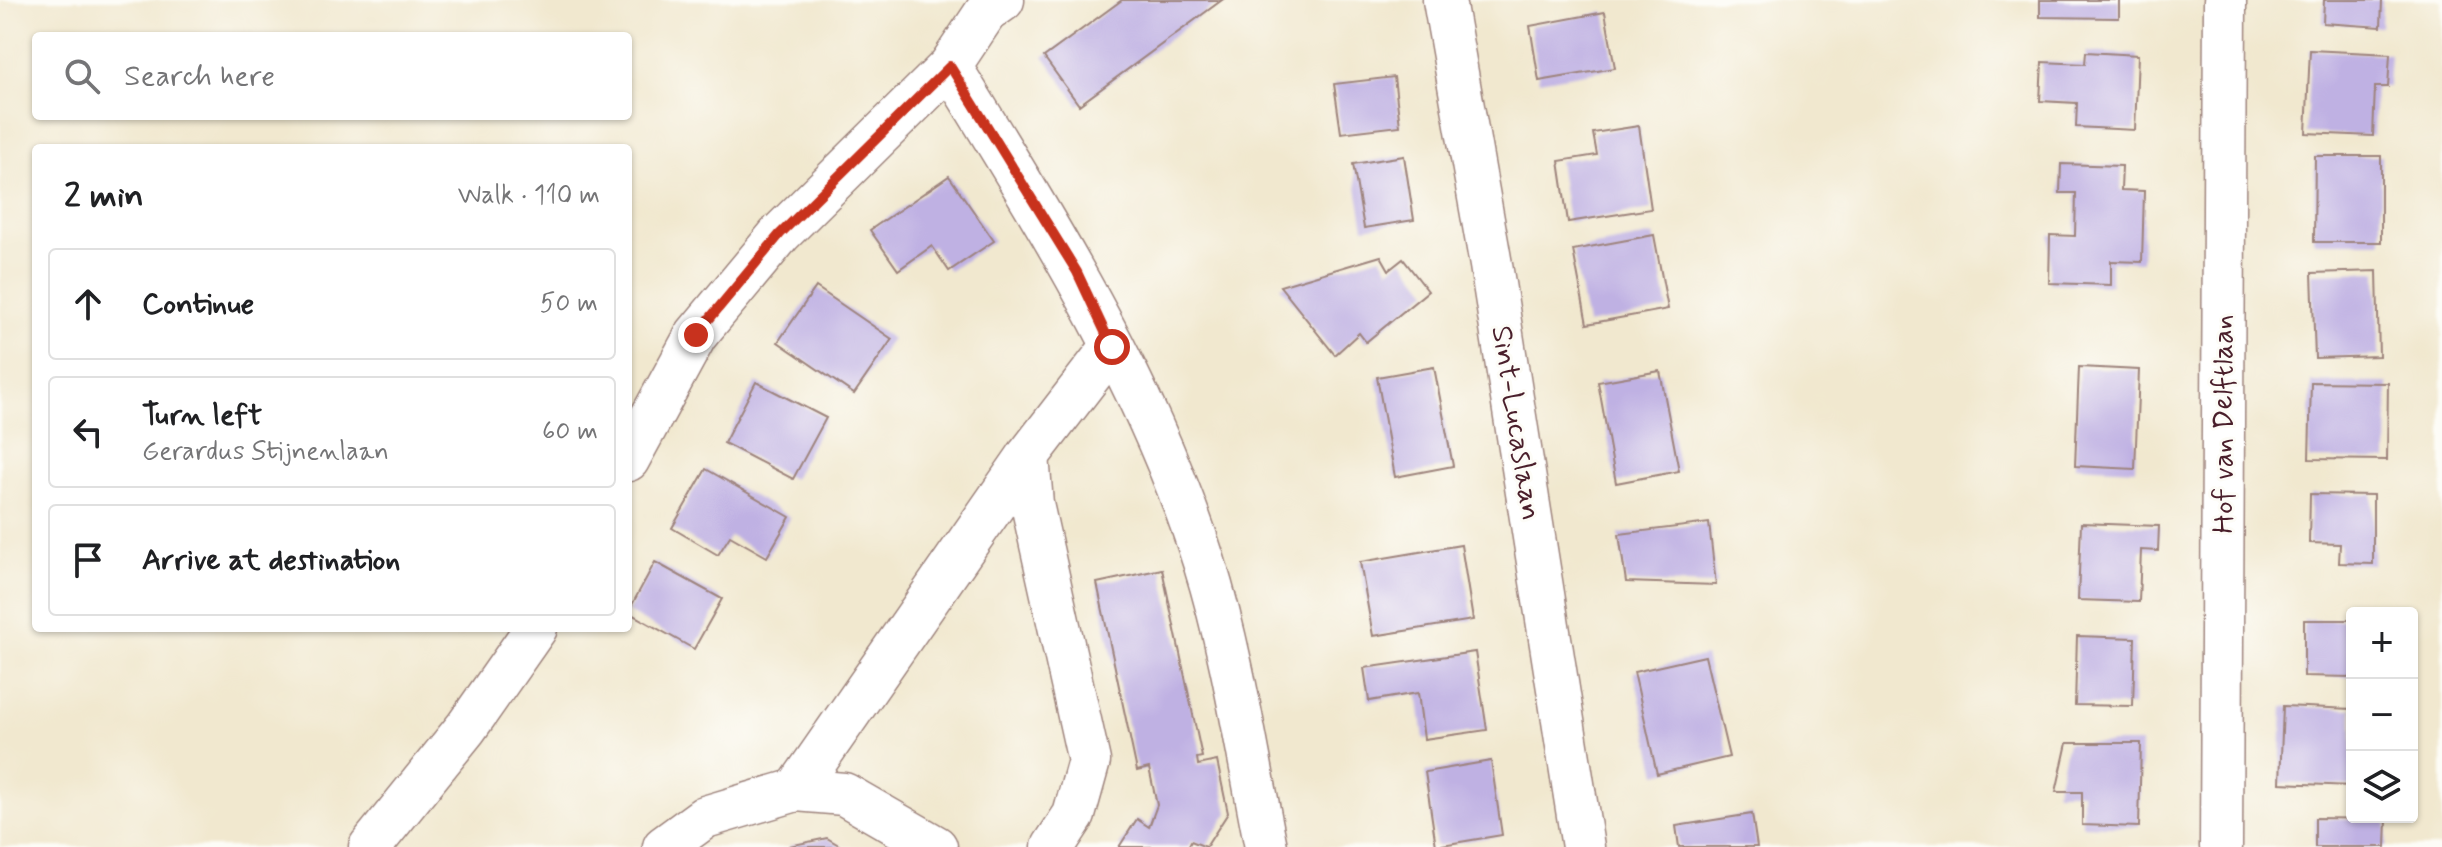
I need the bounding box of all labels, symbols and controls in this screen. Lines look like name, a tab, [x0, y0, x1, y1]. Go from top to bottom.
search box	[32, 32, 632, 120]
icon: search	[60, 54, 104, 98]
text: Search here	[124, 57, 275, 96]
text: 2 min	[64, 174, 144, 219]
text: Walk · 110 m	[458, 179, 600, 213]
icon: ahead	[66, 282, 110, 326]
text: Continue	[142, 285, 254, 324]
text: 50 m	[540, 287, 598, 321]
street label: Hof van Delftlaan	[2204, 314, 2243, 534]
route end	[678, 317, 714, 353]
street label: Sint-Lucaslaan	[1481, 323, 1551, 523]
route start	[1094, 329, 1130, 365]
text: Turn left	[142, 396, 262, 435]
icon: left	[66, 410, 110, 454]
text: 60 m	[542, 415, 598, 449]
text: Gerardus Stijnenlaan	[142, 435, 389, 469]
icon: arrive	[66, 538, 110, 582]
text: Arrive at destination	[142, 541, 400, 580]
map controls	[2346, 607, 2418, 823]
button: +	[2346, 607, 2418, 679]
button: −	[2346, 679, 2418, 751]
button: layers	[2346, 751, 2418, 823]

